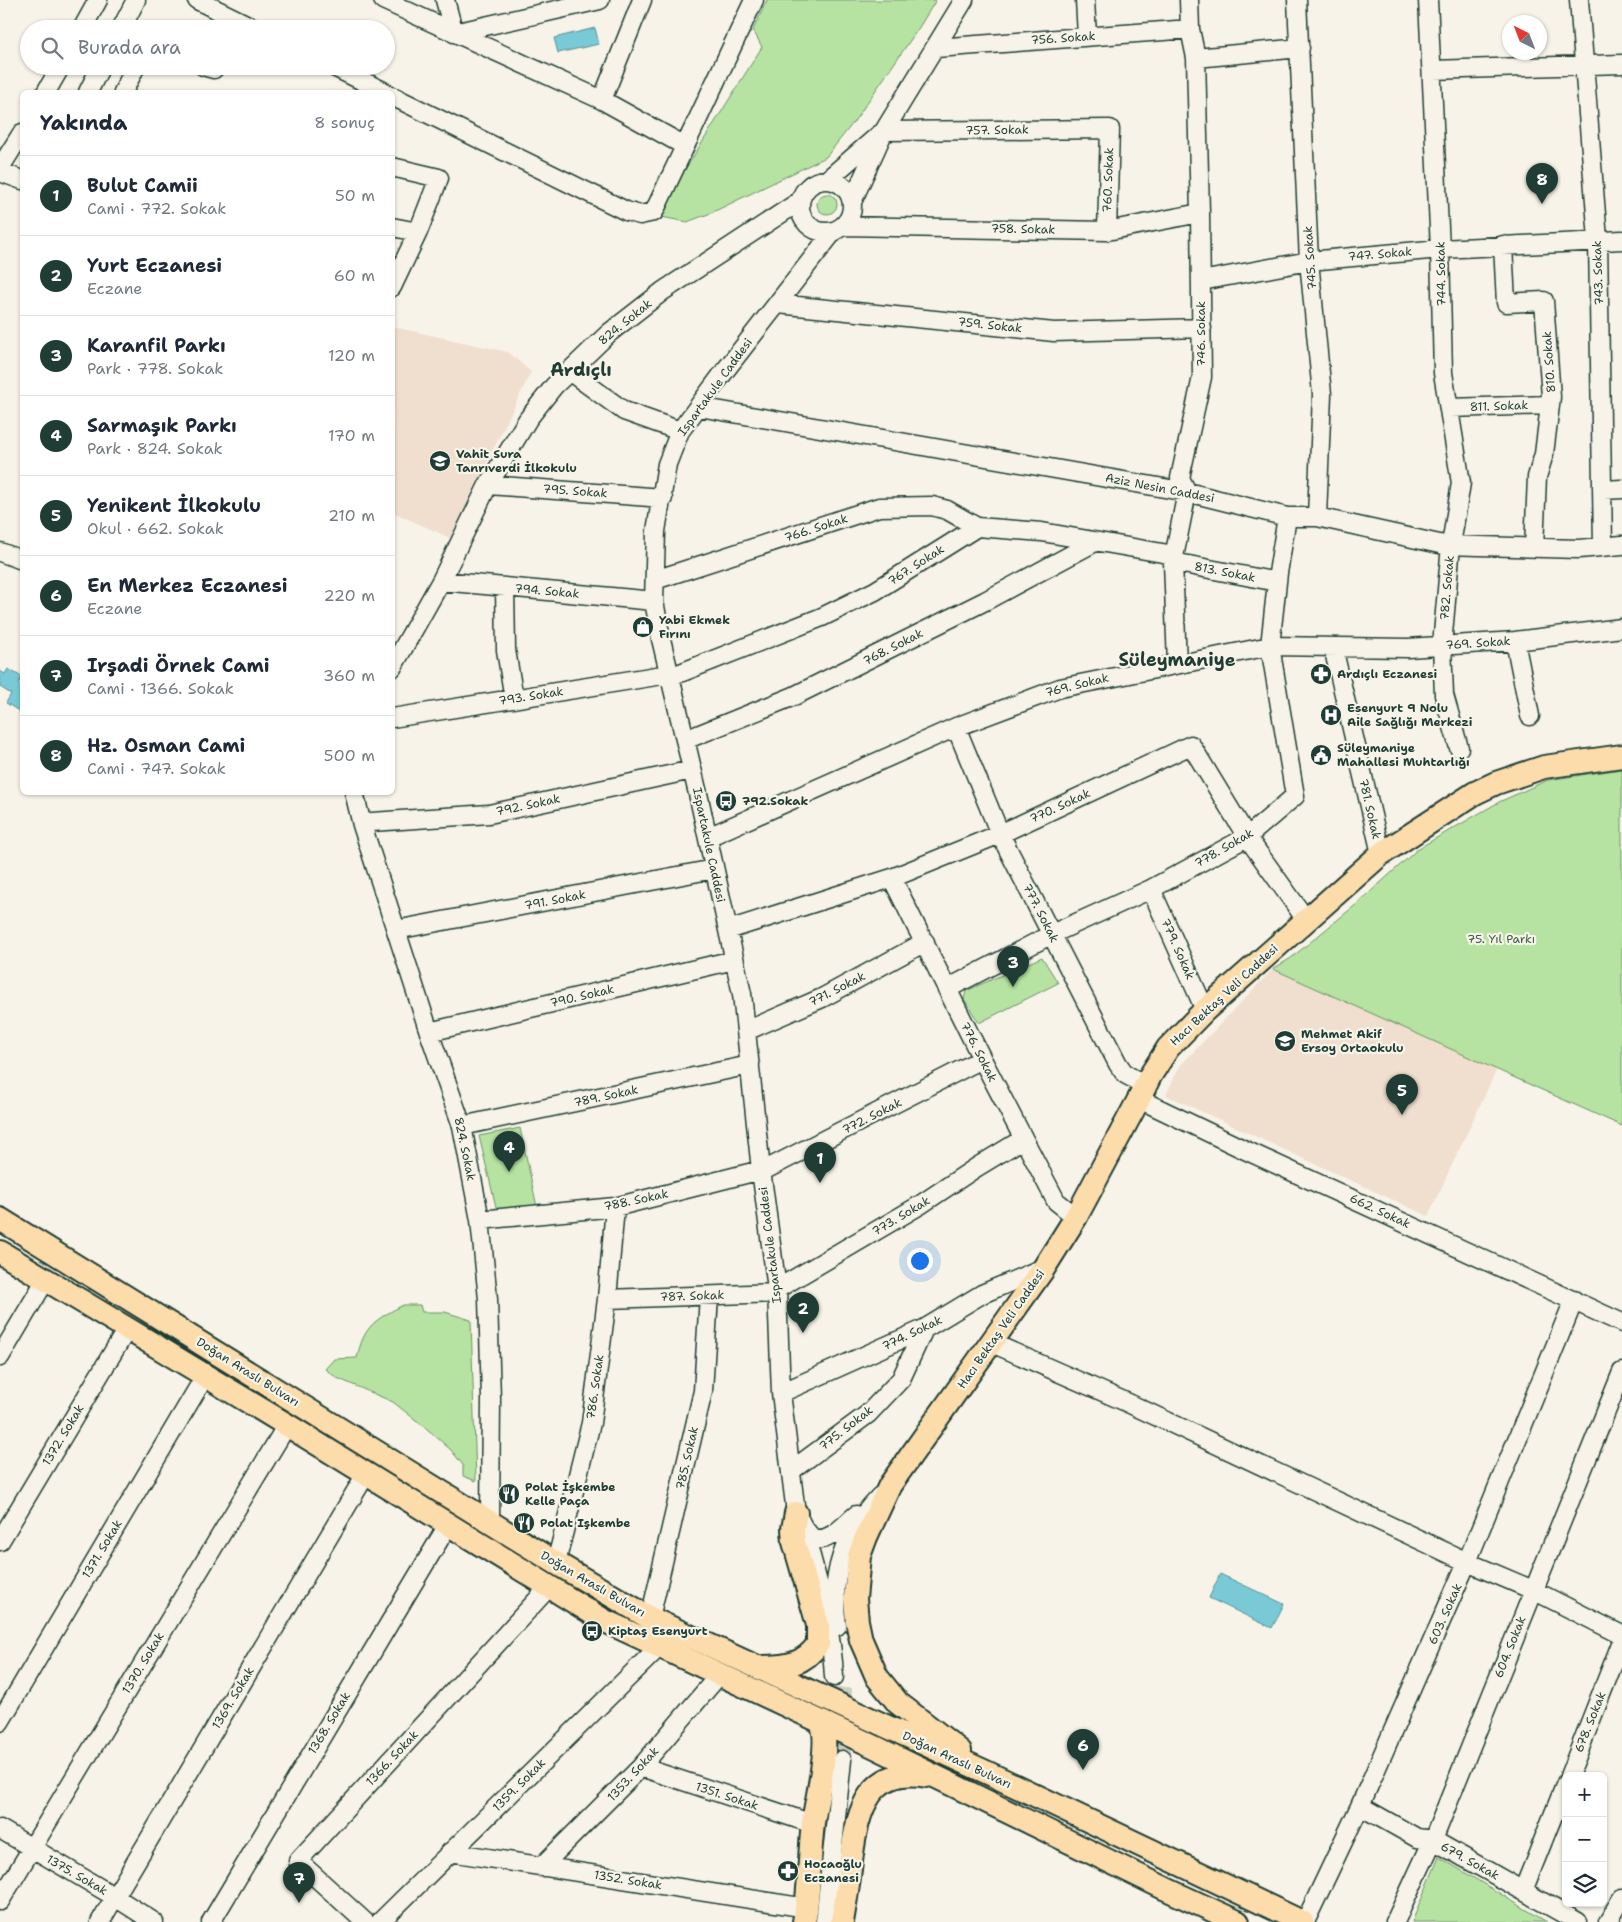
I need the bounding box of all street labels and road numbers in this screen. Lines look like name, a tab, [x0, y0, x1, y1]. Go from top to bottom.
street label: 756. Sokak	[1030, 28, 1096, 48]
street label: 757. Sokak	[965, 121, 1029, 139]
street label: 760. Sokak	[1099, 147, 1117, 213]
street label: 758. Sokak	[991, 220, 1056, 238]
street label: 745. Sokak	[1300, 225, 1320, 291]
street label: 743. Sokak	[1589, 240, 1607, 306]
street label: 744. Sokak	[1432, 241, 1450, 307]
street label: 747. Sokak	[1347, 243, 1413, 265]
street label: 824. Sokak	[595, 295, 655, 349]
street label: 746. Sokak	[1193, 301, 1209, 367]
street label: 759. Sokak	[957, 314, 1023, 336]
street label: 810. Sokak	[1539, 330, 1559, 393]
street label: Ispartakule Caddesi	[674, 335, 756, 439]
street label: 811. Sokak	[1469, 397, 1529, 415]
street label: Aziz Nesin Caddesi	[1104, 470, 1216, 506]
street label: 795. Sokak	[542, 481, 608, 501]
street label: 766. Sokak	[782, 510, 850, 546]
street label: 767. Sokak	[885, 541, 947, 589]
street label: 782. Sokak	[1436, 555, 1458, 621]
street label: 813. Sokak	[1193, 558, 1257, 586]
street label: 794. Sokak	[514, 580, 580, 602]
street label: 768. Sokak	[860, 625, 926, 669]
street label: 769. Sokak	[1445, 633, 1511, 653]
street label: 769. Sokak	[1044, 669, 1111, 701]
street label: 793. Sokak	[497, 683, 565, 709]
street label: 781. Sokak	[1355, 777, 1385, 841]
street label: 770. Sokak	[1027, 785, 1093, 827]
street label: Ispartakule Caddesi	[689, 786, 729, 904]
street label: 792. Sokak	[494, 790, 562, 820]
street label: 778. Sokak	[1192, 825, 1256, 871]
street label: 777. Sokak	[1019, 881, 1063, 945]
street label: 791. Sokak	[523, 886, 587, 914]
street label: 779. Sokak	[1157, 916, 1199, 982]
street label: Hacı Bektaş Veli Caddesi	[1167, 941, 1281, 1049]
street label: 771. Sokak	[806, 968, 868, 1010]
street label: 790. Sokak	[548, 981, 616, 1011]
street label: 776. Sokak	[957, 1019, 1001, 1085]
street label: 789. Sokak	[572, 1081, 640, 1111]
street label: 772. Sokak	[840, 1094, 905, 1138]
street label: 824. Sokak	[450, 1116, 480, 1182]
street label: 788. Sokak	[602, 1185, 670, 1215]
street label: Ispartakule Caddesi	[755, 1186, 785, 1304]
street label: 662. Sokak	[1347, 1190, 1413, 1232]
street label: 773. Sokak	[869, 1192, 933, 1240]
street label: Hacı Bektaş Veli Caddesi	[954, 1266, 1048, 1392]
street label: 787. Sokak	[660, 1287, 725, 1305]
street label: 774. Sokak	[879, 1312, 945, 1354]
street label: Doğan Araslı Bulvarı	[193, 1334, 303, 1410]
street label: 786. Sokak	[583, 1353, 608, 1421]
street label: 1372. Sokak	[38, 1401, 88, 1469]
street label: 775. Sokak	[816, 1402, 876, 1454]
street label: 785. Sokak	[672, 1425, 702, 1491]
street label: 1371. Sokak	[78, 1517, 126, 1581]
street label: Doğan Araslı Bulvarı	[538, 1547, 648, 1621]
street label: 603. Sokak	[1424, 1581, 1466, 1647]
street label: 604. Sokak	[1490, 1614, 1530, 1680]
street label: 1370. Sokak	[118, 1629, 168, 1697]
street label: 1369. Sokak	[208, 1664, 258, 1732]
street label: 1368. Sokak	[304, 1689, 354, 1757]
street label: 678. Sokak	[1571, 1689, 1610, 1755]
street label: 1366. Sokak	[362, 1727, 422, 1789]
street label: Doğan Araslı Bulvarı	[900, 1728, 1014, 1792]
street label: 1353. Sokak	[604, 1743, 662, 1805]
street label: 1359. Sokak	[489, 1755, 549, 1815]
street label: 1351. Sokak	[693, 1778, 761, 1814]
street label: 679. Sokak	[1438, 1838, 1502, 1884]
street label: 1375. Sokak	[43, 1851, 111, 1899]
street label: 1352. Sokak	[593, 1867, 663, 1893]

